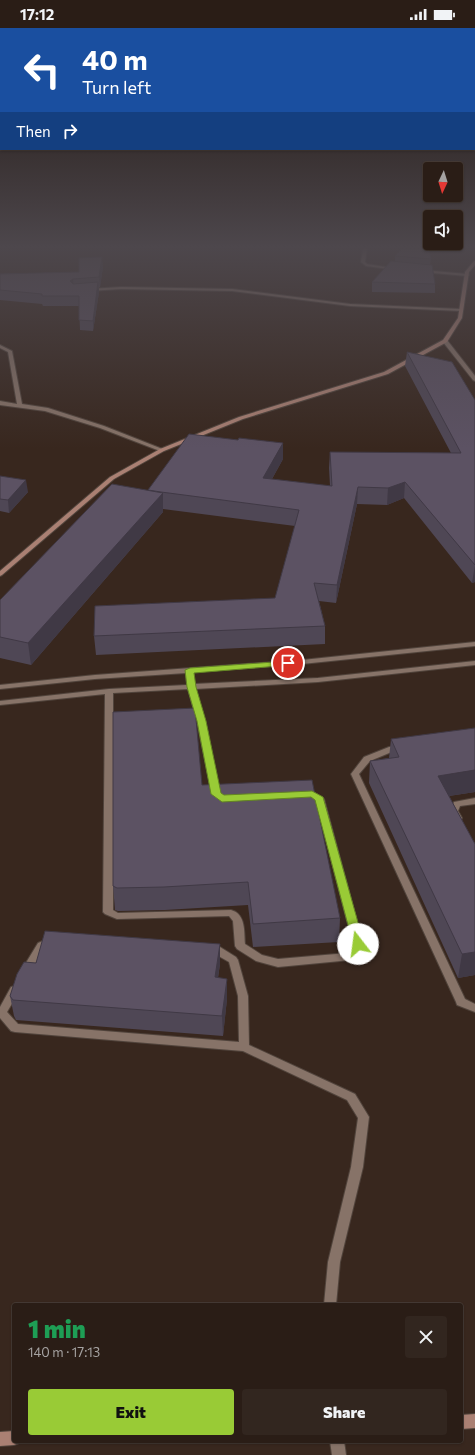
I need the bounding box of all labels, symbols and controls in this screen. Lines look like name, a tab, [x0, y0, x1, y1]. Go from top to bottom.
text: 17:12	[20, 5, 54, 23]
text: 40 m	[82, 42, 148, 76]
icon: left	[16, 44, 68, 96]
text: Turn left	[82, 76, 151, 98]
icon: right	[59, 120, 81, 142]
text: Then	[16, 122, 51, 140]
north arrow	[423, 162, 463, 202]
map controls	[423, 162, 463, 250]
button: sound	[423, 210, 463, 250]
pin	[271, 646, 305, 680]
icon: arrive	[277, 652, 299, 674]
position arrow	[337, 923, 379, 965]
text: 1 min	[28, 1314, 86, 1343]
button: close	[405, 1316, 447, 1358]
text: 140 m · 17:13	[28, 1344, 100, 1360]
button: Exit	[28, 1389, 234, 1435]
button: Share	[242, 1389, 447, 1435]

